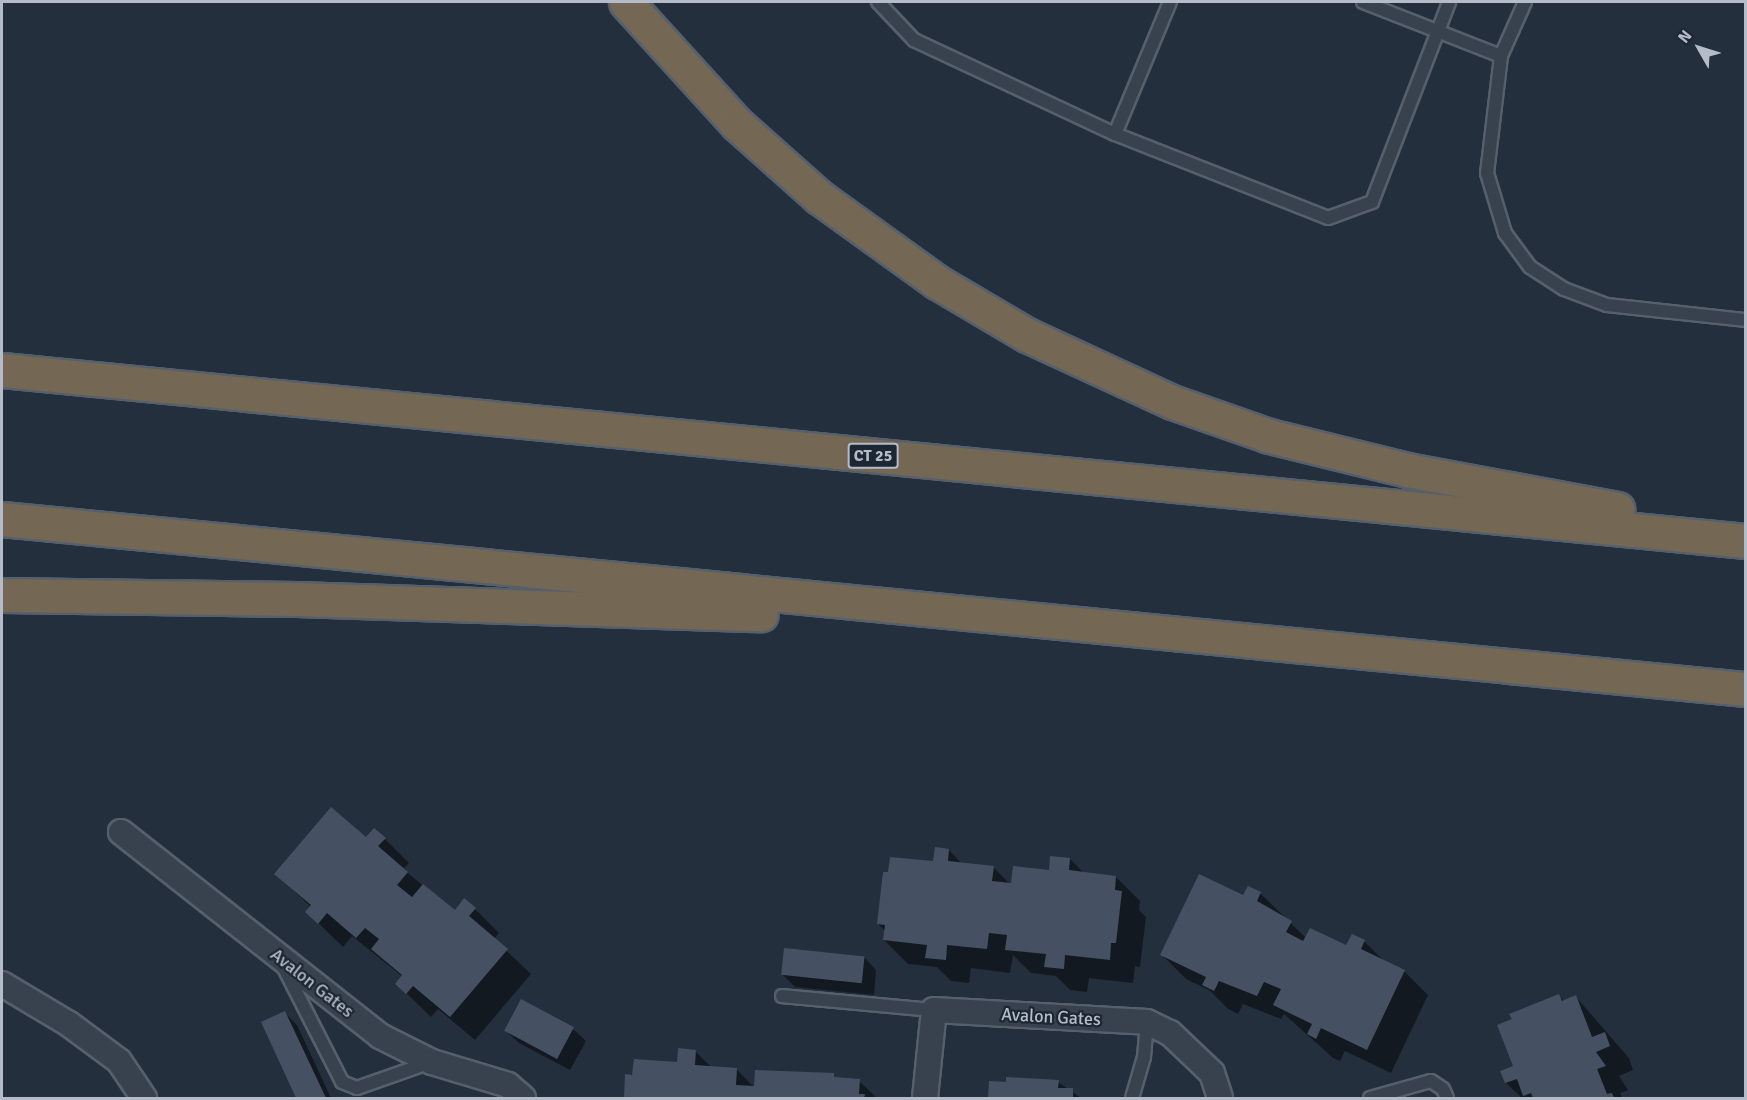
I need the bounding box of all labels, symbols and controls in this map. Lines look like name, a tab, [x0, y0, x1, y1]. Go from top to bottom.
north arrow	[1669, 18, 1729, 78]
text: N	[1674, 26, 1696, 47]
road number: CT 25	[848, 443, 898, 469]
street label: Avalon Gates	[266, 944, 358, 1022]
street label: Avalon Gates	[1001, 1004, 1101, 1030]

